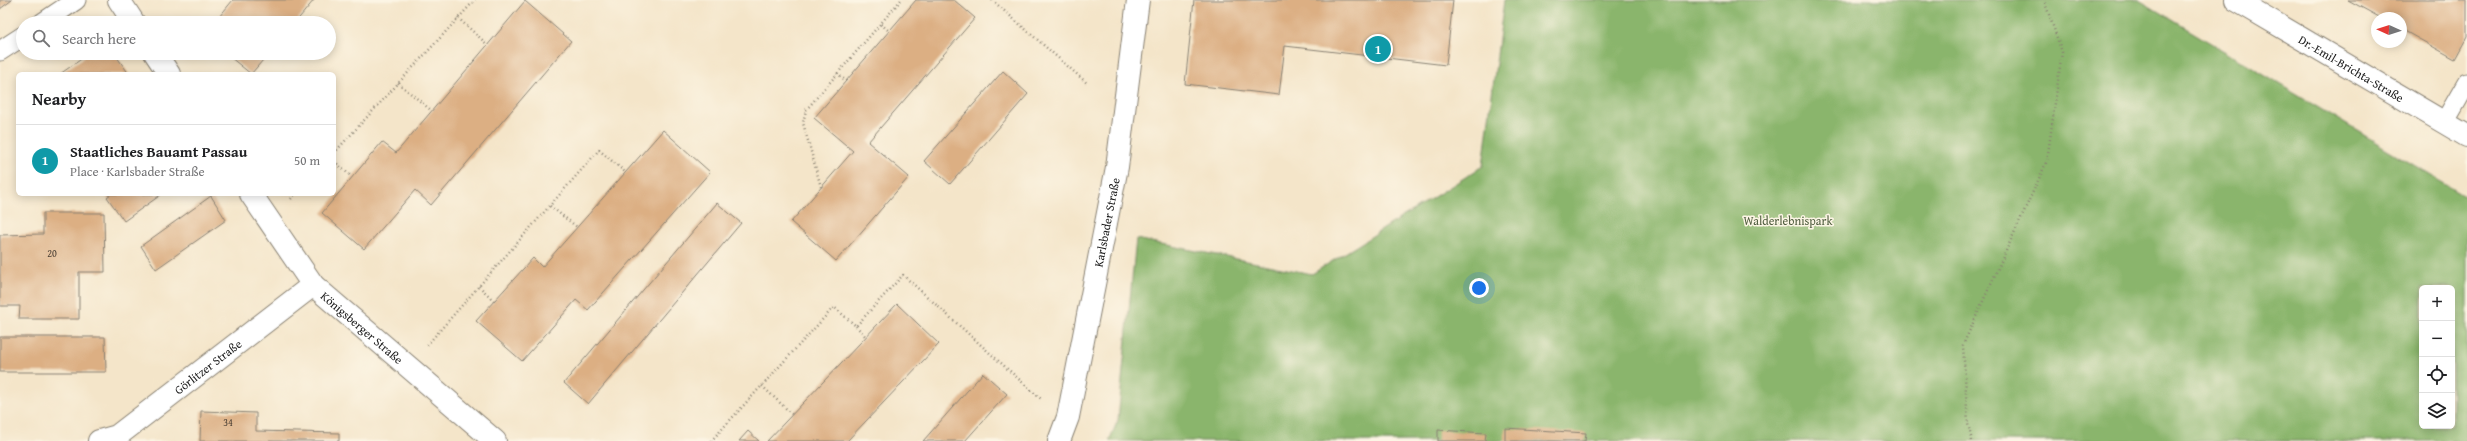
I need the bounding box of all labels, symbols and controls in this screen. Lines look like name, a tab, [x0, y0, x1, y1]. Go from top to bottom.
north arrow	[2371, 12, 2407, 48]
search box	[16, 16, 336, 60]
icon: search	[30, 27, 52, 49]
text: Search here	[62, 28, 136, 49]
street label: Dr.-Emil-Brichta-Straße	[2296, 30, 2408, 106]
pin: 1	[1365, 34, 1391, 64]
text: Nearby	[32, 86, 86, 111]
text: Staatliches Bauamt Passau	[70, 141, 247, 162]
text: 1	[42, 151, 48, 170]
text: 50 m	[294, 151, 320, 170]
text: Place · Karlsbader Straße	[70, 162, 205, 181]
street label: Karlsbader Straße	[1089, 176, 1123, 268]
park label: Walderlebnispark	[1743, 212, 1833, 229]
house number: 20	[47, 246, 57, 261]
your location	[1469, 278, 1489, 298]
map controls	[2419, 285, 2455, 429]
button: +	[2419, 285, 2455, 321]
street label: Königsberger Straße	[317, 287, 407, 368]
button: −	[2419, 321, 2455, 357]
street label: Görlitzer Straße	[170, 335, 245, 398]
button: locate	[2419, 357, 2455, 393]
button: layers	[2419, 393, 2455, 429]
house number: 34	[223, 415, 233, 430]

